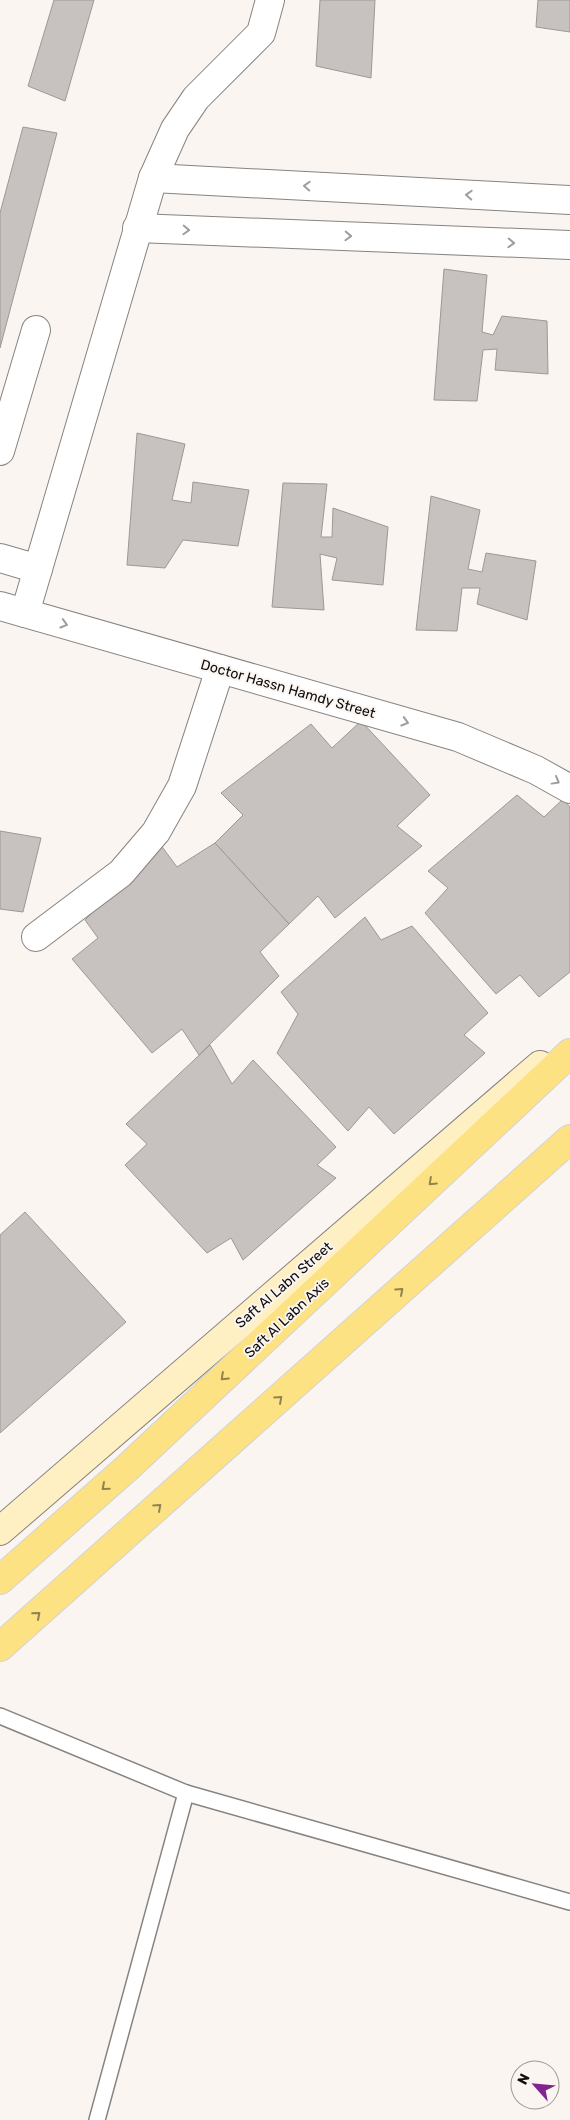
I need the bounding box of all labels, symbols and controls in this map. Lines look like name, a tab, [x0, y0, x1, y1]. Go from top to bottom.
one-way arrow	[302, 181, 310, 192]
one-way arrow	[465, 189, 473, 200]
one-way arrow	[182, 225, 190, 235]
one-way arrow	[345, 231, 353, 242]
one-way arrow	[507, 237, 515, 248]
one-way arrow	[59, 619, 67, 629]
street label: Doctor Hassn Hamdy Street	[199, 656, 378, 722]
one-way arrow	[400, 716, 409, 726]
one-way arrow	[551, 775, 560, 785]
one-way arrow	[429, 1176, 438, 1185]
street label: Saft Al Labn Street	[232, 1238, 336, 1332]
street label: Saft Al Labn Axis	[241, 1274, 333, 1362]
one-way arrow	[395, 1288, 404, 1297]
one-way arrow	[221, 1371, 230, 1380]
one-way arrow	[274, 1396, 283, 1405]
one-way arrow	[101, 1481, 110, 1490]
one-way arrow	[153, 1504, 162, 1513]
one-way arrow	[31, 1612, 40, 1621]
north arrow	[510, 2060, 560, 2110]
text: N	[514, 2071, 534, 2088]

